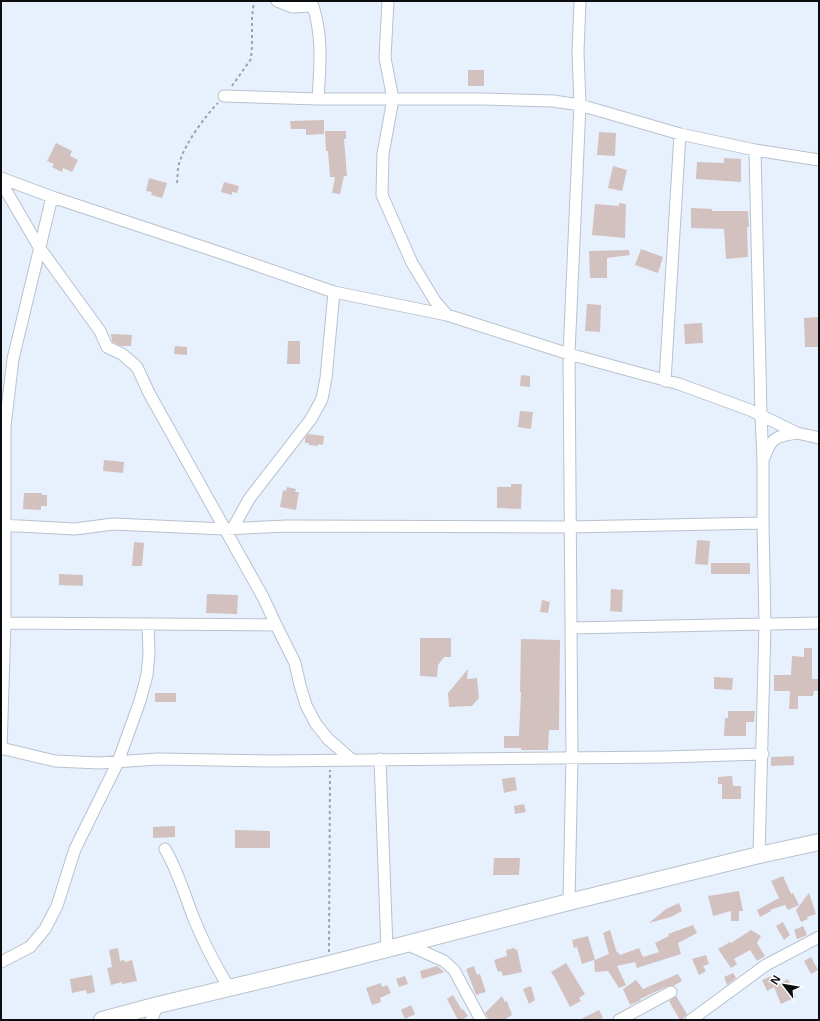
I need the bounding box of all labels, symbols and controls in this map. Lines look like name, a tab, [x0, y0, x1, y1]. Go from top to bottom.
north arrow	[764, 965, 804, 1005]
text: N	[766, 972, 784, 987]

